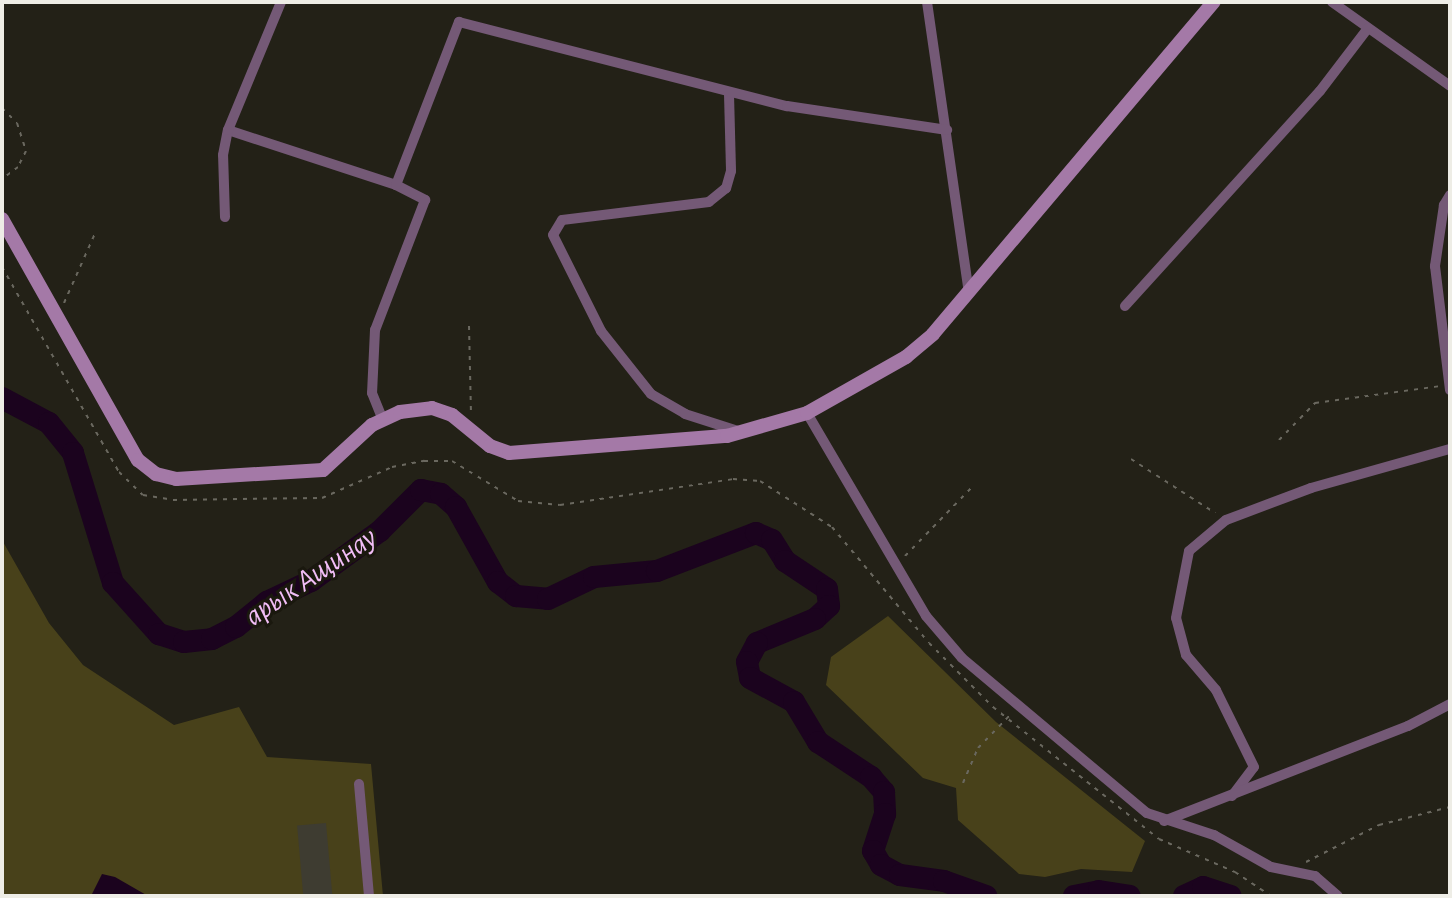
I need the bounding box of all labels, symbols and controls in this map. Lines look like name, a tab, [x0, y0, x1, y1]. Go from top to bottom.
water label: арык Ащинау	[238, 520, 384, 634]

